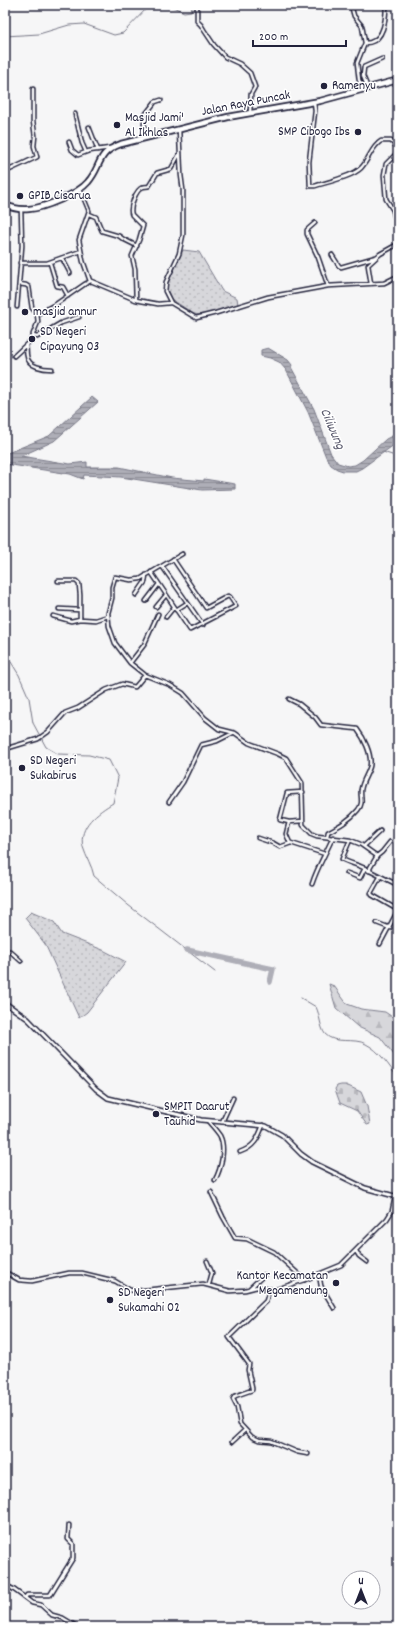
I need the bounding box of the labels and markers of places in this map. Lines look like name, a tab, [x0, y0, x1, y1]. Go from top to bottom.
place label: Ramenyu	[332, 77, 376, 96]
marker: Ramenyu	[319, 81, 329, 91]
place label: Masjid Jami' Al Ikhlas	[125, 109, 184, 143]
marker: Masjid Jami' Al Ikhlas	[112, 120, 122, 130]
place label: SMP Cibogo Ibs	[278, 123, 350, 142]
marker: SMP Cibogo Ibs	[353, 127, 363, 137]
place label: GPIB Cisarua	[28, 187, 91, 206]
marker: GPIB Cisarua	[15, 191, 25, 201]
place label: masjid annur	[33, 303, 97, 322]
marker: masjid annur	[20, 307, 30, 317]
place label: SD Negeri Cipayung 03	[40, 323, 99, 357]
marker: SD Negeri Cipayung 03	[27, 334, 37, 344]
place label: SD Negeri Sukabirus	[30, 752, 77, 786]
marker: SD Negeri Sukabirus	[17, 763, 27, 773]
place label: SMPIT Daarut Tauhid	[164, 1098, 230, 1132]
marker: SMPIT Daarut Tauhid	[151, 1109, 161, 1119]
place label: Kantor Kecamatan Megamendung	[237, 1267, 328, 1301]
marker: Kantor Kecamatan Megamendung	[331, 1278, 341, 1288]
place label: SD Negeri Sukamahi 02	[118, 1284, 180, 1318]
marker: SD Negeri Sukamahi 02	[105, 1295, 115, 1305]

